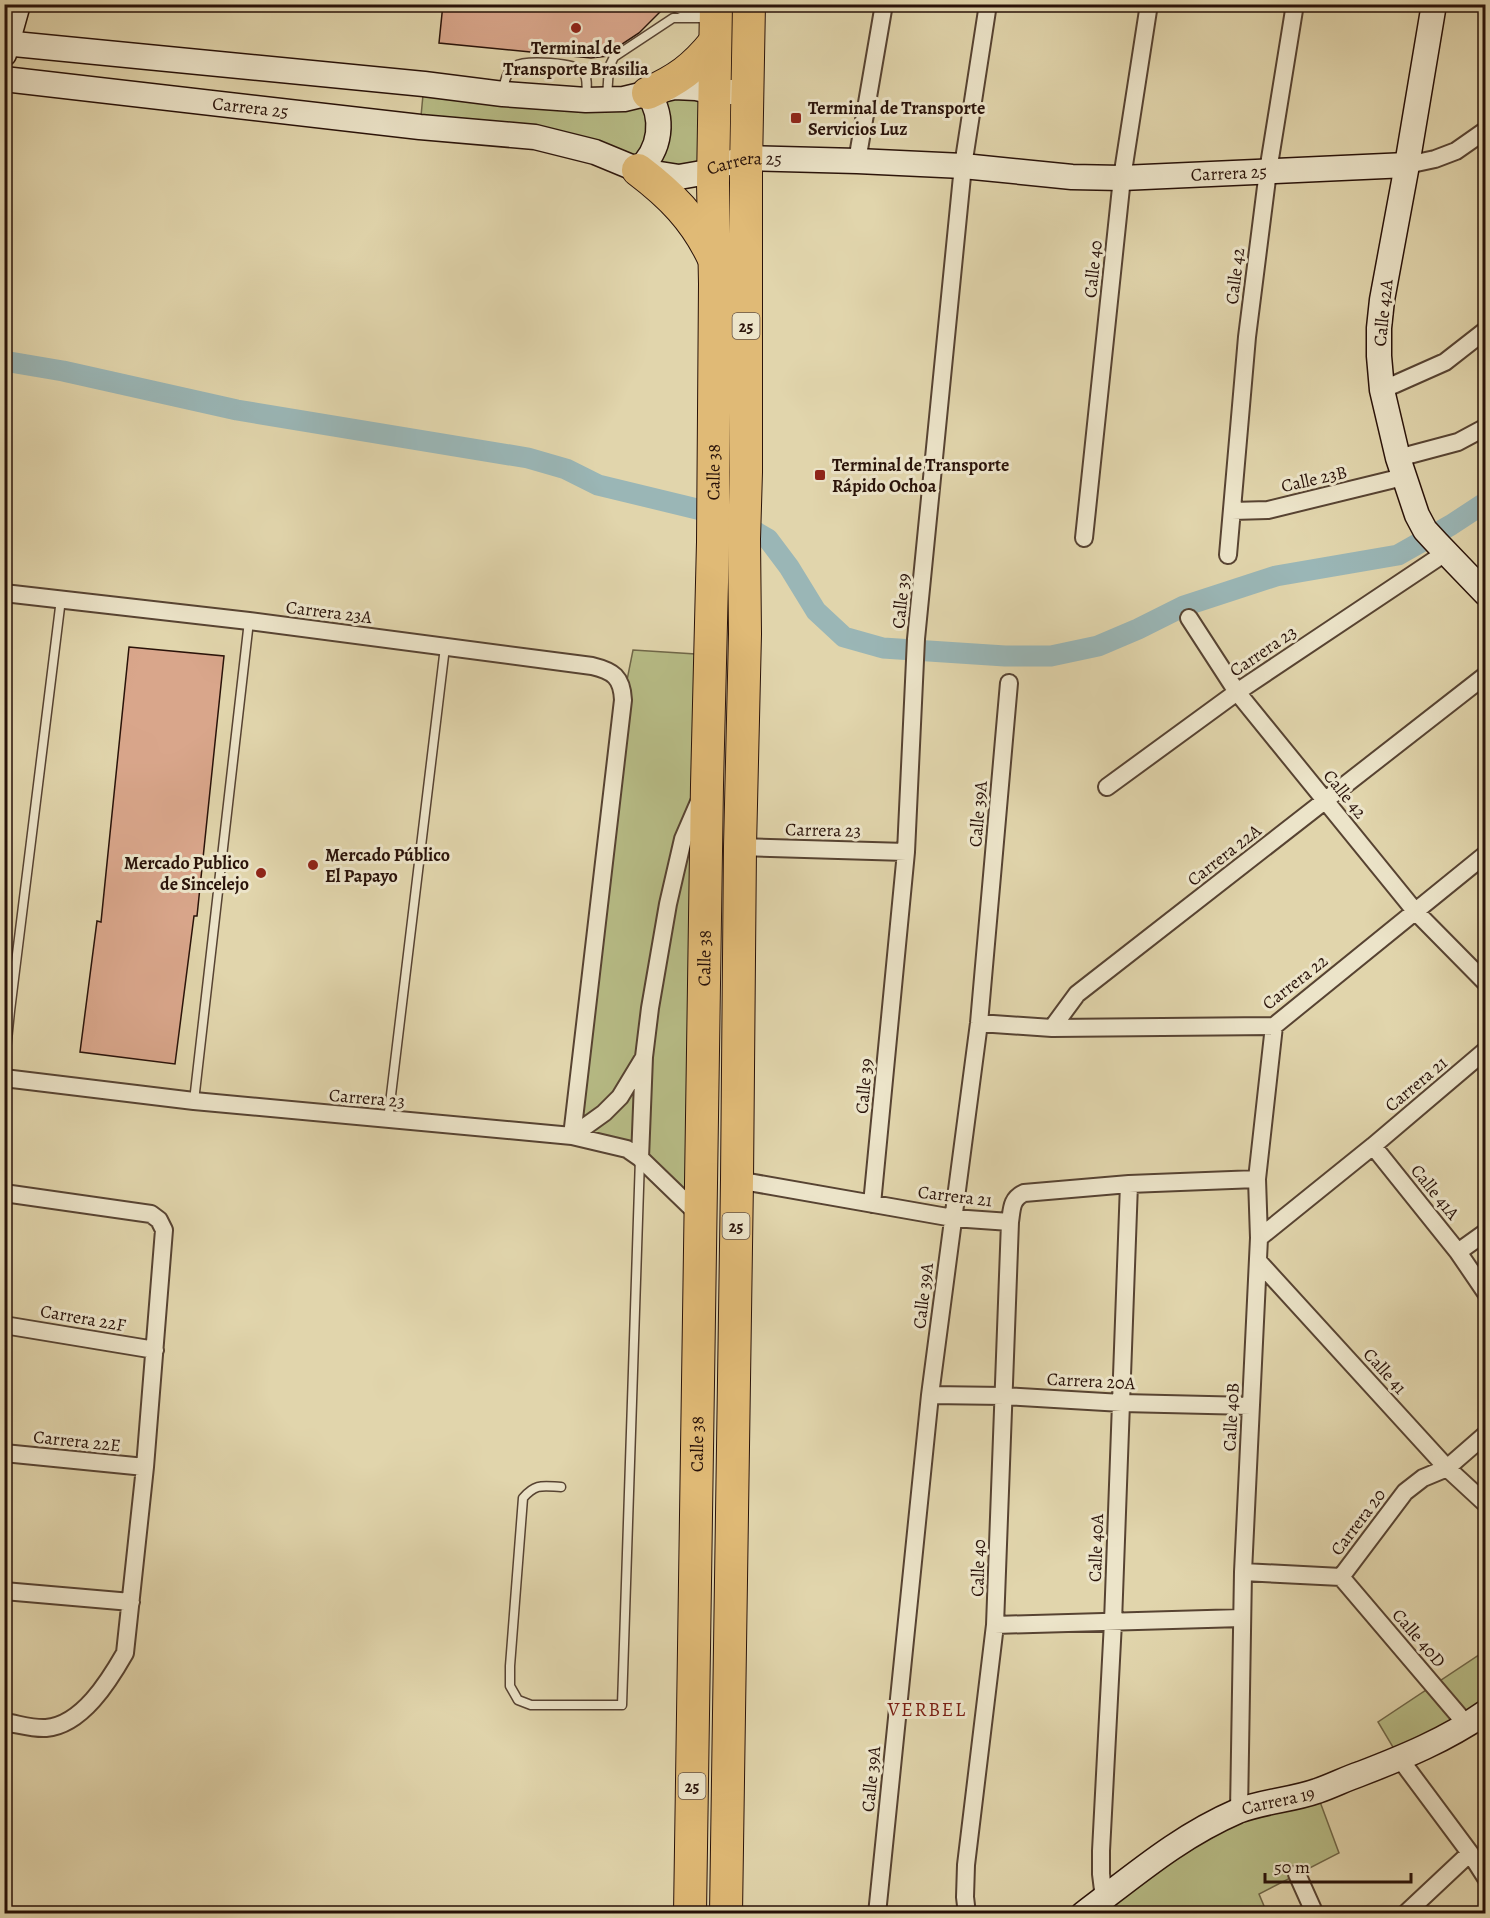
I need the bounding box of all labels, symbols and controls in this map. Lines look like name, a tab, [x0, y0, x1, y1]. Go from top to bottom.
marker: Terminal de Transporte Brasilia	[569, 21, 583, 35]
place label: Terminal de Transporte Brasilia	[503, 36, 649, 81]
street label: Carrera 25	[211, 91, 290, 124]
place label: Terminal de Transporte Servicios Luz	[808, 96, 985, 141]
marker: Terminal de Transporte Servicios Luz	[789, 111, 803, 125]
street label: Carrera 25	[702, 146, 782, 181]
street label: Carrera 25	[1190, 159, 1268, 187]
street label: Calle 40	[1078, 239, 1108, 299]
street label: Calle 42	[1220, 246, 1250, 306]
street label: Calle 42A	[1368, 278, 1399, 348]
road number: 25	[732, 313, 760, 339]
street label: Calle 38	[701, 444, 726, 500]
place label: Terminal de Transporte Rápido Ochoa	[832, 453, 1009, 498]
street label: Calle 23B	[1279, 460, 1349, 498]
marker: Terminal de Transporte Rápido Ochoa	[813, 468, 827, 482]
street label: Calle 39	[886, 572, 916, 630]
street label: Carrera 23A	[285, 595, 374, 629]
street label: Carrera 23	[1225, 620, 1301, 682]
street label: Calle 42	[1318, 764, 1372, 824]
street label: Calle 39A	[963, 779, 993, 848]
street label: Carrera 23	[785, 817, 861, 843]
street label: Carrera 22A	[1182, 818, 1266, 891]
place label: Mercado Público El Papayo	[325, 843, 450, 888]
place label: Mercado Publico de Sincelejo	[124, 851, 249, 896]
marker: Mercado Público El Papayo	[306, 858, 320, 872]
marker: Mercado Publico de Sincelejo	[254, 866, 268, 880]
street label: Calle 38	[692, 930, 717, 986]
street label: Carrera 22	[1257, 949, 1333, 1015]
street label: Carrera 21	[1380, 1051, 1452, 1117]
street label: Calle 39	[850, 1057, 878, 1115]
street label: Carrera 23	[328, 1083, 406, 1113]
street label: Calle 41A	[1405, 1159, 1465, 1225]
street label: Carrera 21	[916, 1180, 994, 1212]
road number: 25	[722, 1213, 750, 1239]
street label: Calle 39A	[907, 1261, 939, 1330]
street label: Carrera 22F	[38, 1299, 128, 1337]
street label: Calle 41	[1358, 1343, 1412, 1399]
street label: Carrera 20A	[1046, 1367, 1136, 1395]
street label: Calle 40B	[1217, 1382, 1245, 1452]
street label: Calle 38	[685, 1416, 709, 1472]
street label: Carrera 22E	[32, 1424, 122, 1458]
street label: Carrera 20	[1325, 1484, 1391, 1560]
street label: Calle 40A	[1083, 1513, 1109, 1583]
street label: Calle 40	[965, 1539, 991, 1597]
street label: Calle 40D	[1387, 1604, 1451, 1672]
district label: VERBEL	[886, 1696, 967, 1723]
street label: Calle 39A	[856, 1744, 886, 1813]
road number: 25	[678, 1773, 706, 1799]
street label: Carrera 19	[1238, 1781, 1318, 1821]
scale bar	[1265, 1846, 1410, 1884]
text: 50 m	[1274, 1855, 1310, 1879]

